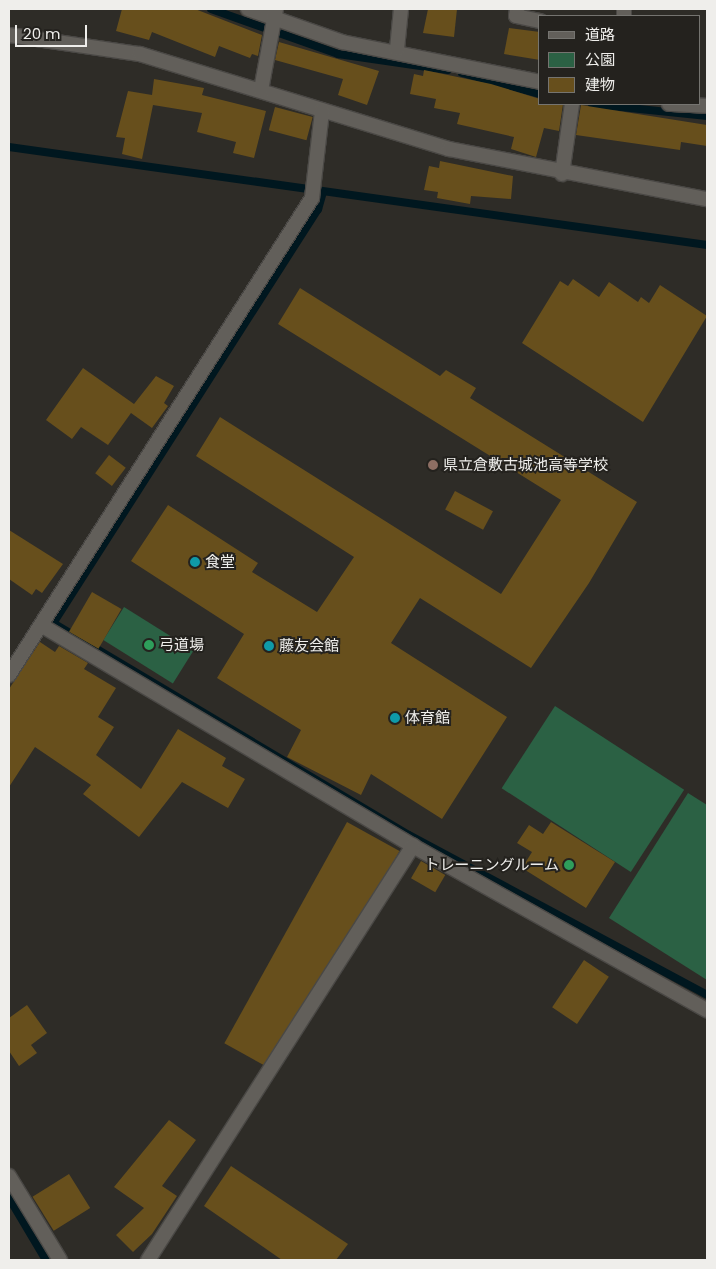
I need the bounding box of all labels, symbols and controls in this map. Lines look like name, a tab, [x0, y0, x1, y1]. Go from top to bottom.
scale bar	[18, 15, 90, 47]
legend	[538, 15, 701, 105]
text: 20 m	[23, 23, 61, 44]
text: 道路	[585, 24, 615, 45]
text: 公園	[585, 49, 615, 70]
text: 建物	[585, 74, 615, 95]
place label: 県立倉敷古城池高等学校	[443, 456, 608, 474]
marker: 県立倉敷古城池高等学校	[427, 459, 439, 471]
place label: 食堂	[205, 553, 235, 571]
marker: 食堂	[189, 556, 201, 568]
place label: 弓道場	[159, 636, 204, 654]
place label: 藤友会館	[279, 637, 339, 655]
marker: 弓道場	[143, 639, 155, 651]
marker: 藤友会館	[263, 640, 275, 652]
place label: 体育館	[405, 709, 450, 727]
marker: 体育館	[389, 712, 401, 724]
place label: トレーニングルーム	[424, 856, 559, 874]
marker: トレーニングルーム	[563, 859, 575, 871]

